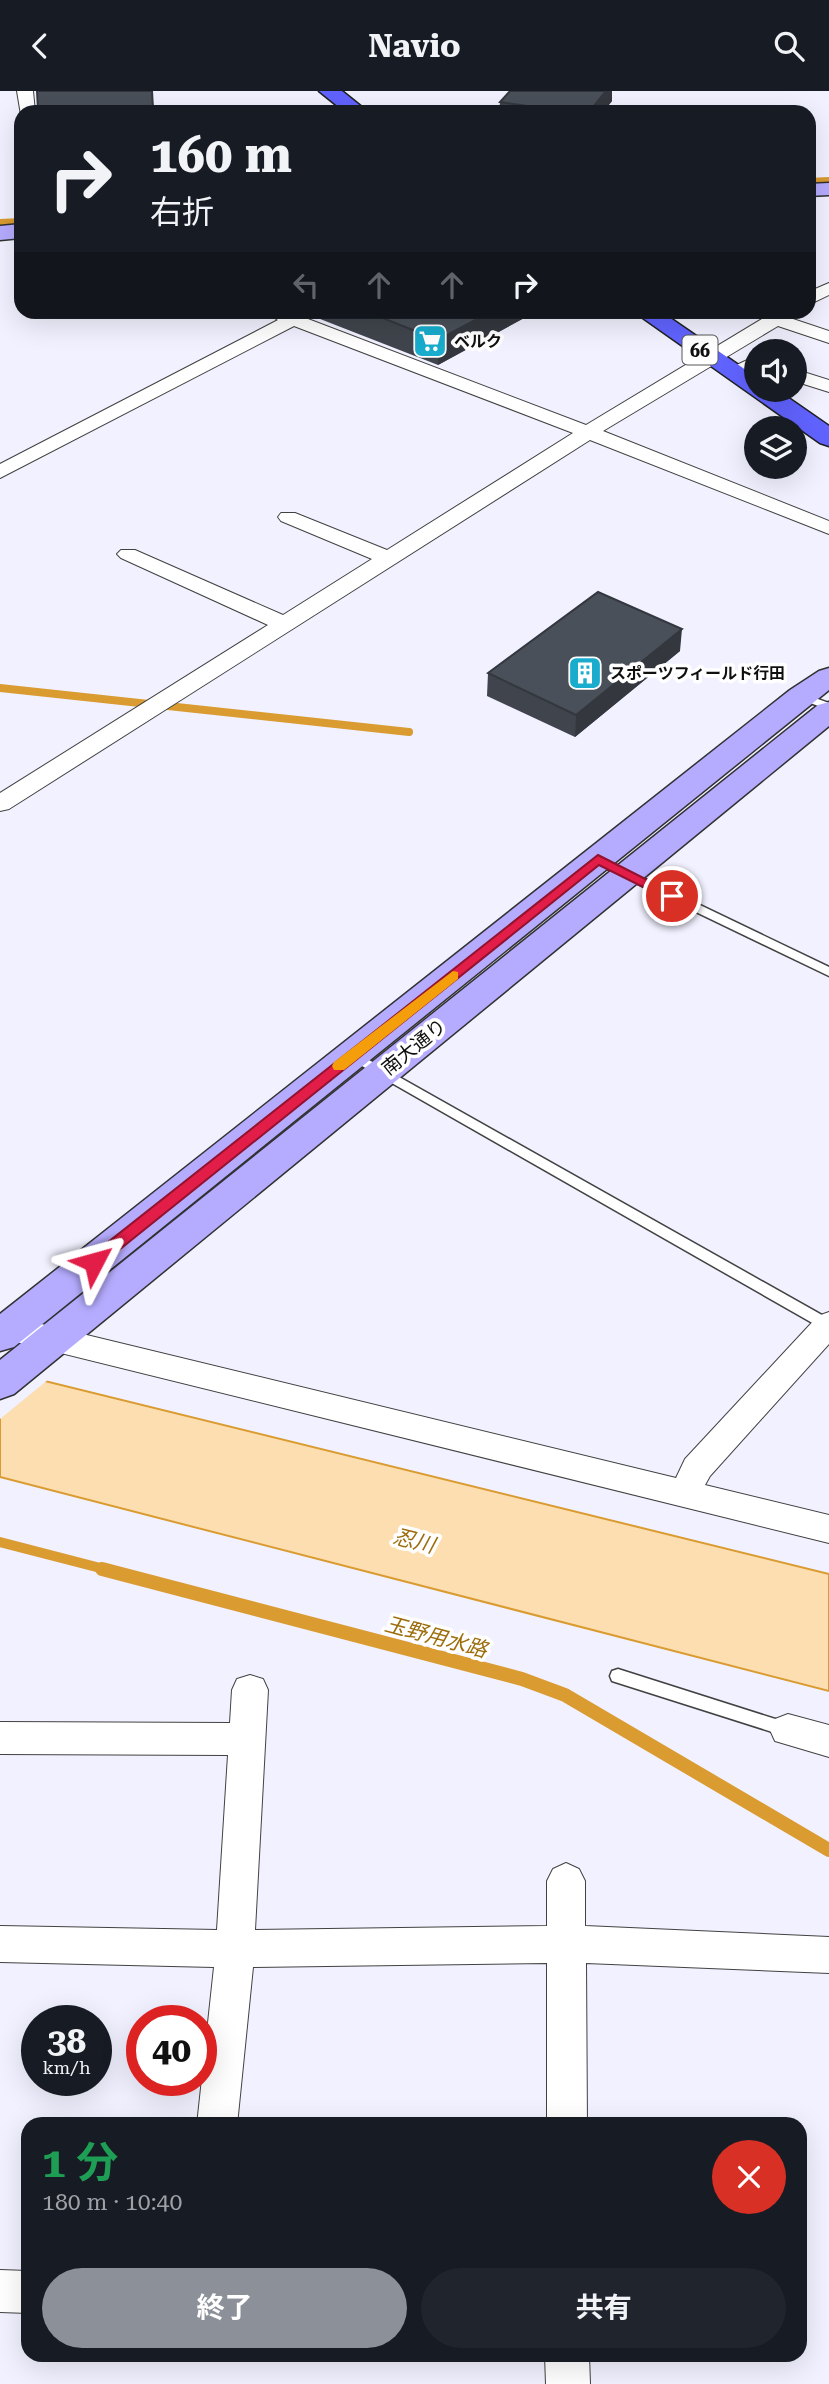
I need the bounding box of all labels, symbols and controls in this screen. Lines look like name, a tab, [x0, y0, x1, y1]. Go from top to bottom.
icon: back	[21, 27, 59, 65]
text: Navio	[368, 27, 461, 65]
icon: search	[770, 27, 808, 65]
text: 160 m	[150, 127, 292, 184]
icon: right	[35, 133, 126, 224]
text: 右折	[150, 193, 214, 231]
icon: left	[287, 266, 325, 304]
icon: ahead	[360, 266, 398, 304]
icon: ahead	[433, 266, 471, 304]
icon: right	[506, 266, 544, 304]
supermarket icon: ベルク	[411, 322, 449, 360]
place label: ベルク	[454, 332, 502, 351]
road number: 66	[682, 335, 718, 365]
map controls	[744, 339, 807, 479]
button: sound	[744, 339, 807, 402]
button: layers	[744, 416, 807, 479]
building icon: スポーツフィールド行田	[566, 654, 604, 692]
place label: スポーツフィールド行田	[610, 664, 785, 683]
pin	[642, 866, 702, 926]
icon: arrive	[653, 877, 691, 915]
street label: 南大通り	[377, 1014, 451, 1080]
position arrow	[57, 1225, 131, 1299]
water label: 忍川	[391, 1524, 439, 1558]
water label: 玉野用水路	[382, 1612, 492, 1663]
speed limit sign: 40	[126, 2005, 217, 2096]
text: 38	[47, 2021, 86, 2062]
text: km/h	[42, 2057, 91, 2078]
text: 1 分	[42, 2138, 118, 2187]
button: close	[712, 2140, 786, 2214]
text: 180 m · 10:40	[42, 2189, 182, 2216]
button: 終了	[42, 2268, 407, 2348]
button: 共有	[421, 2268, 786, 2348]

